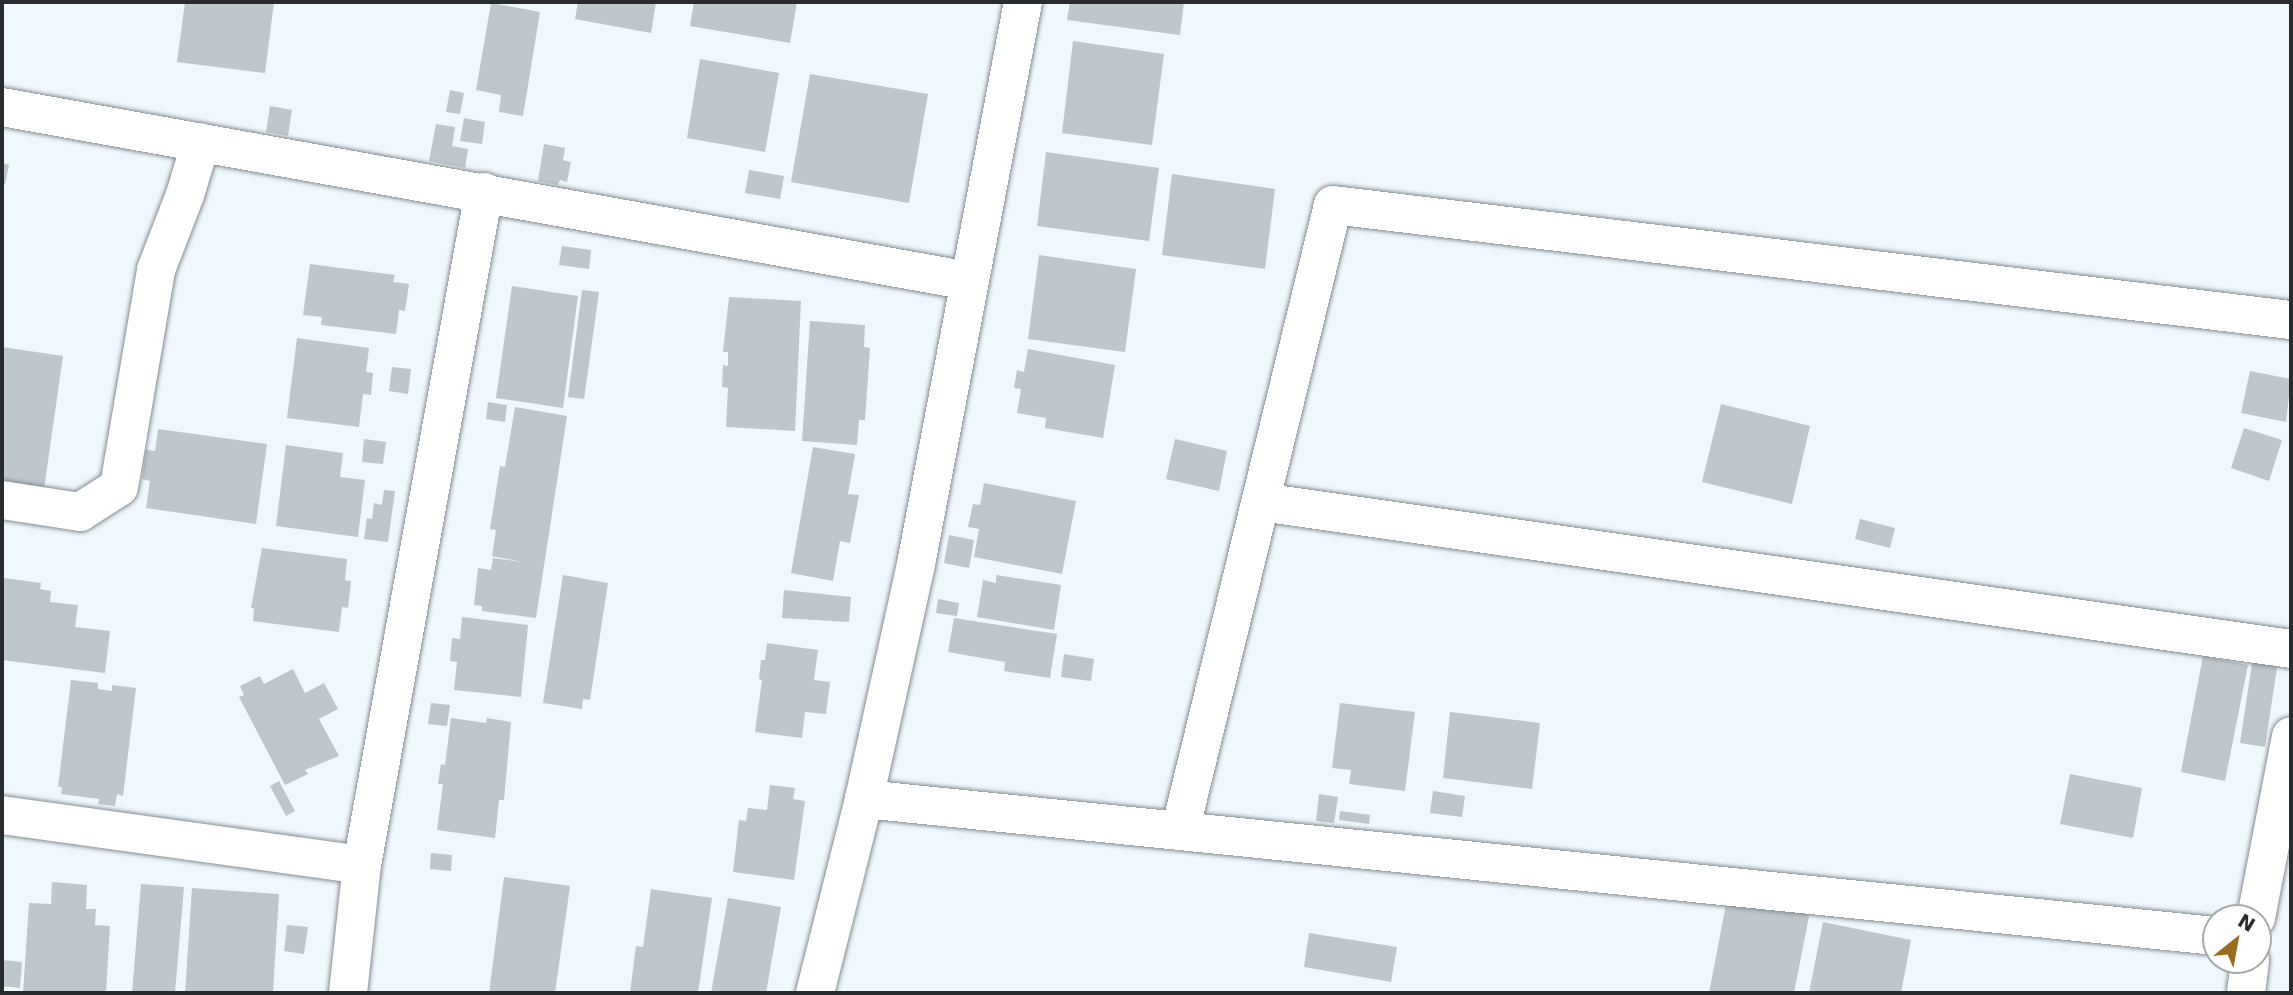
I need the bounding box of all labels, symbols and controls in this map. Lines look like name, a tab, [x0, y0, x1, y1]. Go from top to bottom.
north arrow	[2202, 904, 2272, 974]
text: N	[2234, 909, 2259, 936]

